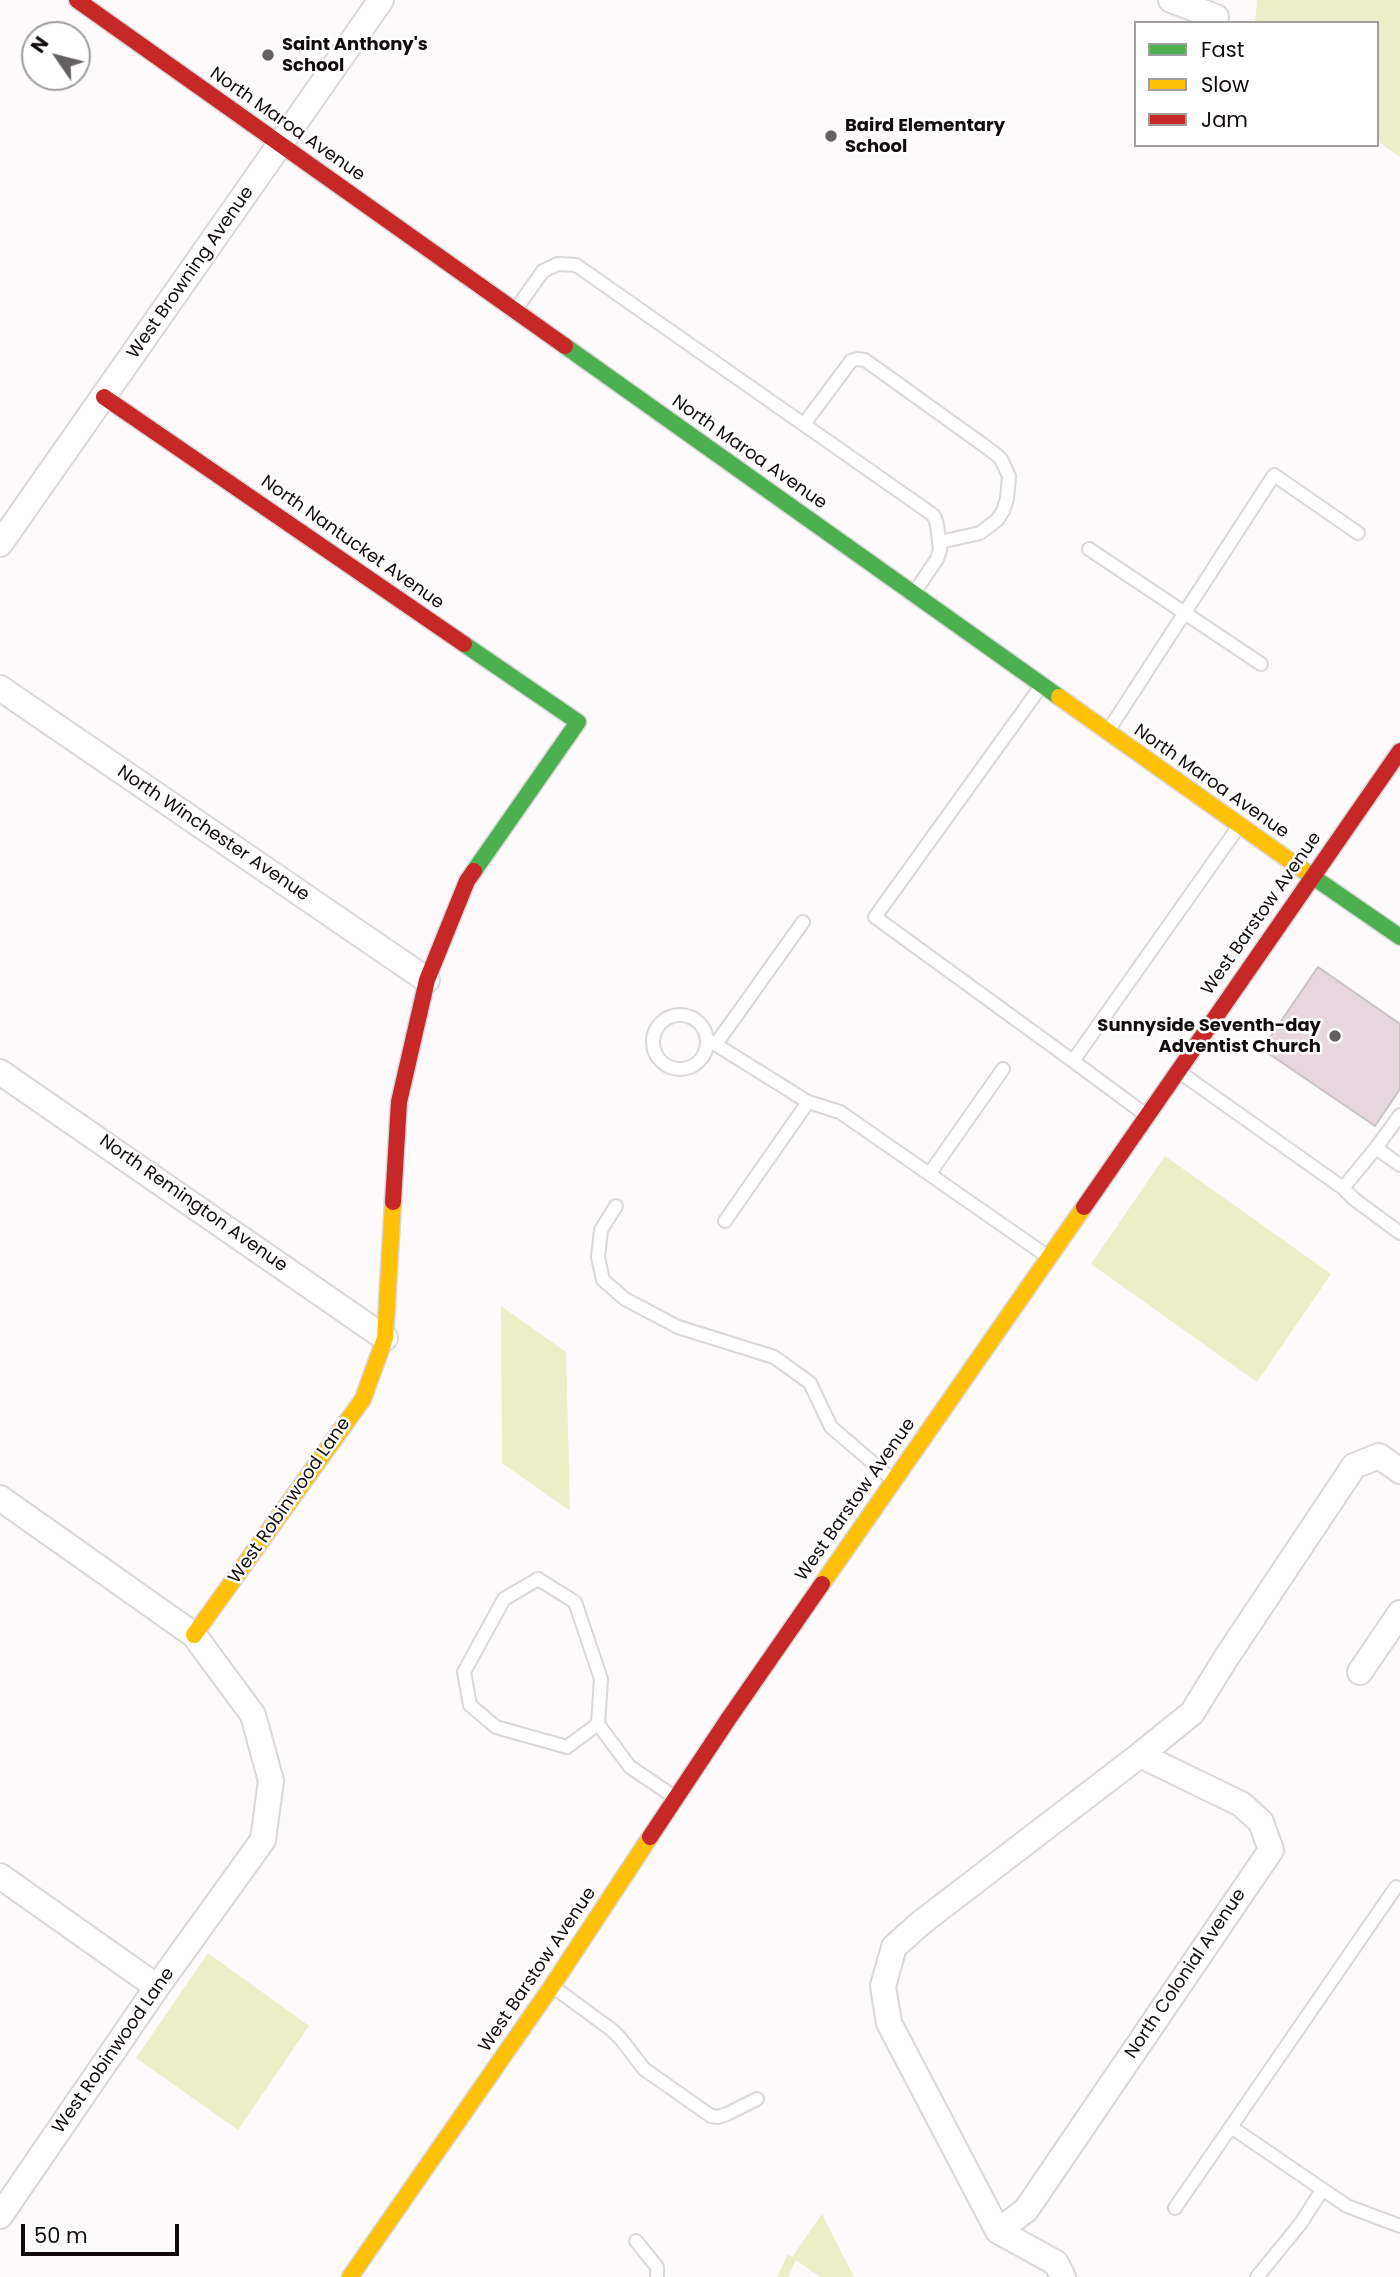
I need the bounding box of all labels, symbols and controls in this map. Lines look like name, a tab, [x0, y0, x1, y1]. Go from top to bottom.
north arrow	[21, 21, 91, 91]
legend	[1134, 21, 1379, 147]
text: N	[25, 31, 55, 58]
place label: Saint Anthony's School	[282, 34, 428, 76]
text: Fast	[1201, 35, 1244, 64]
marker: Saint Anthony's School	[260, 47, 276, 63]
street label: North Maroa Avenue	[205, 63, 369, 187]
text: Slow	[1201, 70, 1249, 99]
text: Jam	[1201, 105, 1248, 134]
place label: Baird Elementary School	[845, 115, 1005, 158]
marker: Baird Elementary School	[823, 128, 839, 144]
street label: West Browning Avenue	[123, 183, 259, 363]
street label: North Maroa Avenue	[667, 391, 831, 515]
street label: North Nantucket Avenue	[256, 471, 448, 615]
street label: North Maroa Avenue	[1129, 720, 1293, 844]
street label: North Winchester Avenue	[113, 762, 313, 906]
street label: West Barstow Avenue	[1198, 828, 1326, 1000]
place label: Sunnyside Seventh-day Adventist Church	[1097, 1015, 1321, 1058]
marker: Sunnyside Seventh-day Adventist Church	[1327, 1028, 1343, 1044]
street label: North Remington Avenue	[95, 1131, 291, 1277]
street label: West Robinwood Lane	[225, 1414, 355, 1588]
street label: West Barstow Avenue	[792, 1414, 920, 1586]
street label: West Barstow Avenue	[475, 1884, 601, 2056]
street label: North Colonial Avenue	[1121, 1885, 1251, 2063]
street label: West Robinwood Lane	[49, 1964, 179, 2138]
scale bar	[24, 2210, 182, 2254]
text: 50 m	[34, 2221, 88, 2250]

